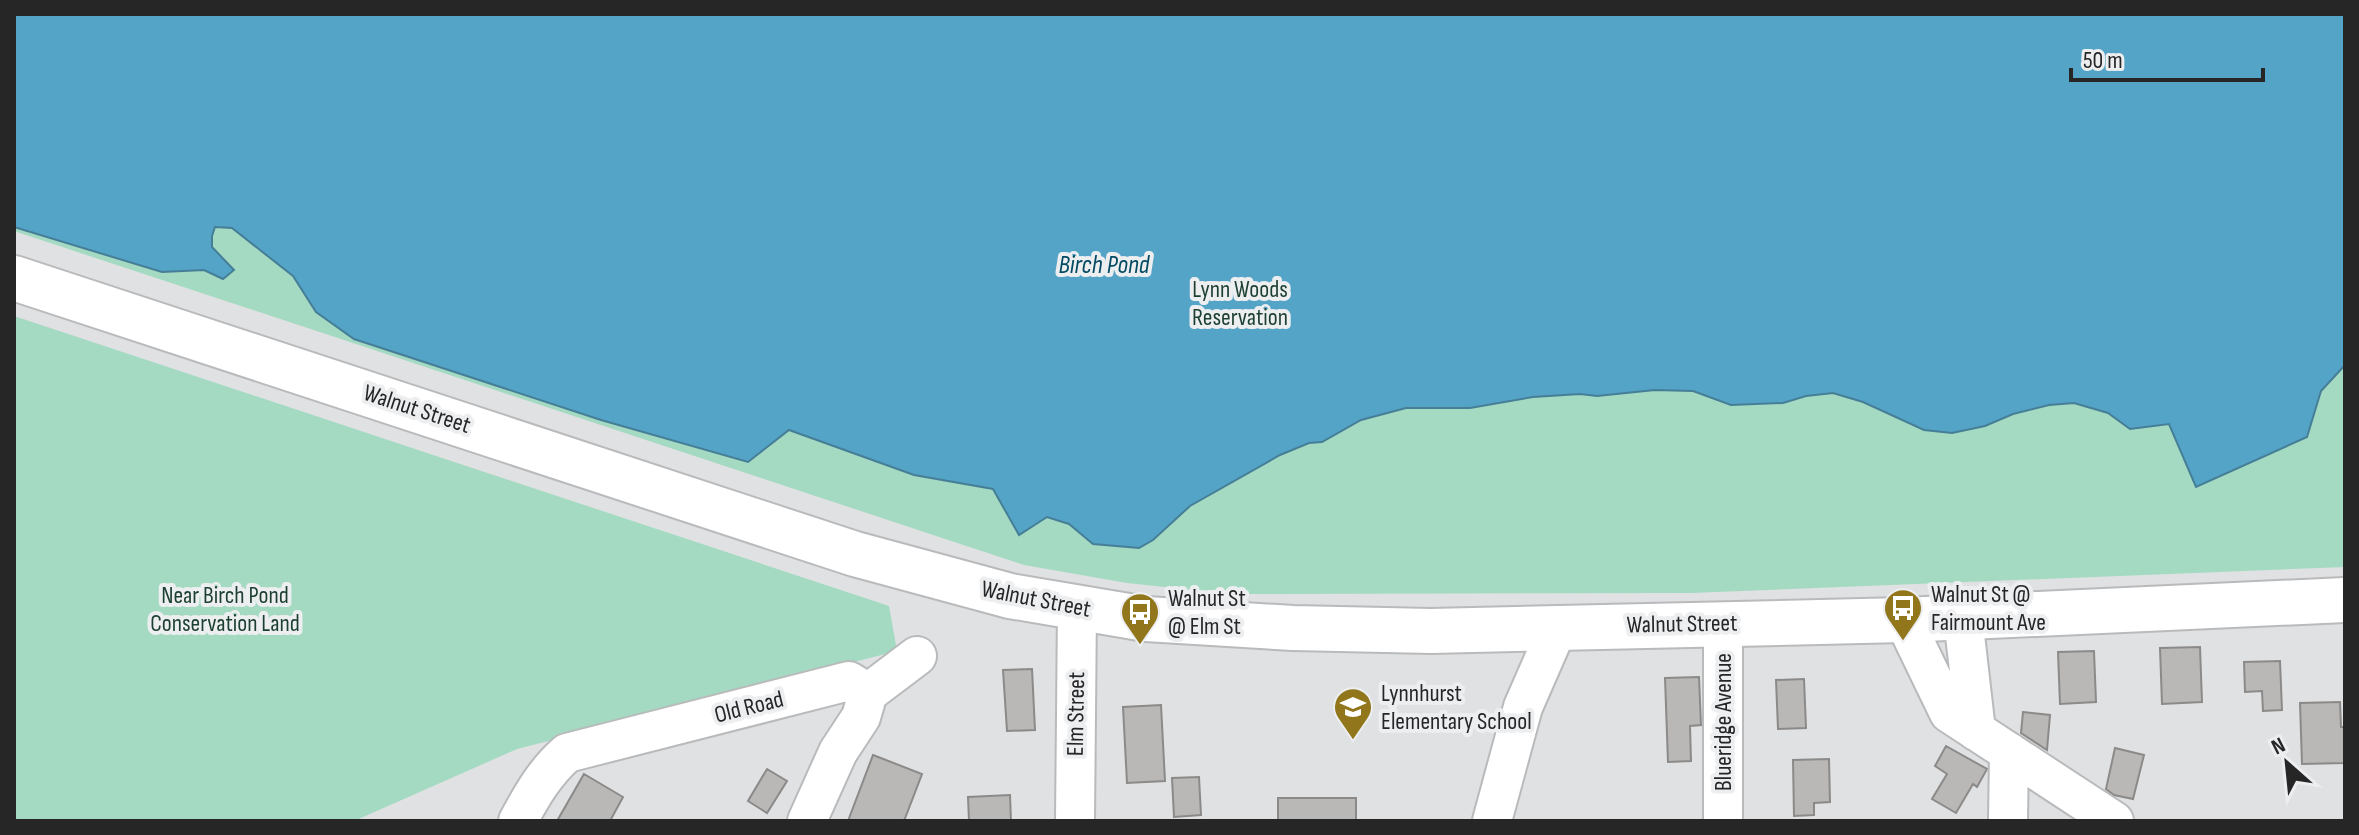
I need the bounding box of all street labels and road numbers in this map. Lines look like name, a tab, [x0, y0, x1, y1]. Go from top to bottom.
street label: Walnut Street	[360, 378, 474, 440]
street label: Walnut Street	[979, 574, 1093, 624]
street label: Walnut Street	[1626, 609, 1738, 639]
street label: Blueridge Avenue	[1709, 653, 1738, 791]
street label: Elm Street	[1061, 672, 1091, 756]
street label: Old Road	[711, 684, 787, 730]

